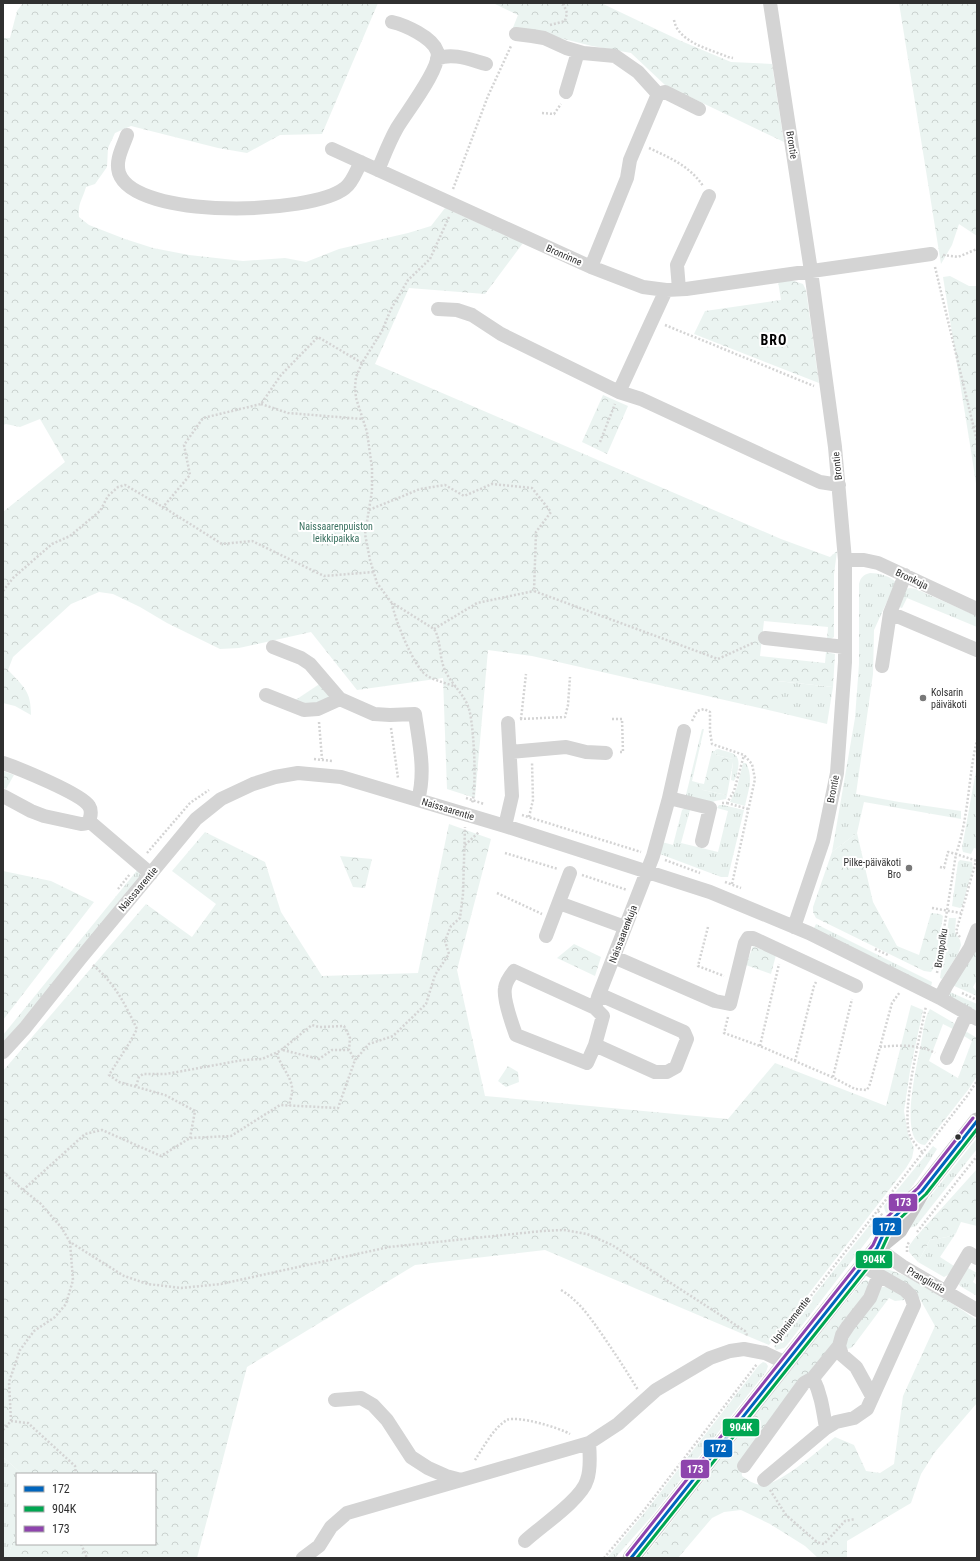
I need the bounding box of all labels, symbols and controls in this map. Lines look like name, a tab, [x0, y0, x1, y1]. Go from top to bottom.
street label: Brontie	[784, 130, 800, 160]
street label: Bronrinne	[544, 242, 584, 268]
district label: BRO	[760, 332, 788, 348]
street label: Brontie	[830, 451, 844, 481]
park label: Naissaarenpuiston leikkipaikka	[299, 521, 373, 544]
street label: Bronkuja	[894, 567, 930, 591]
place label: Kolsarin päiväkoti	[931, 687, 967, 710]
marker: Kolsarin päiväkoti	[918, 693, 928, 703]
street label: Brontie	[825, 774, 841, 804]
street label: Naissaarentie	[420, 796, 476, 822]
place label: Pilke-päiväkoti Bro	[844, 857, 901, 880]
marker: Pilke-päiväkoti Bro	[904, 863, 914, 873]
street label: Naissaarentie	[116, 864, 160, 913]
street label: Naissaarenkuja	[607, 903, 639, 964]
street label: Bronpolku	[932, 927, 950, 969]
unlabelled marker	[953, 1132, 963, 1142]
line badge: 173	[888, 1193, 918, 1212]
text: 173	[895, 1196, 912, 1209]
line badge: 172	[872, 1217, 902, 1236]
text: 172	[879, 1221, 896, 1234]
line badge: 904K	[855, 1250, 893, 1269]
text: 904K	[863, 1253, 886, 1266]
street label: Pranglintie	[905, 1265, 947, 1296]
street label: Upinniementie	[769, 1294, 813, 1346]
line badge: 904K	[722, 1418, 760, 1437]
text: 904K	[730, 1421, 753, 1434]
line badge: 172	[703, 1439, 733, 1458]
text: 172	[710, 1442, 727, 1455]
line badge: 173	[680, 1459, 710, 1479]
text: 173	[687, 1463, 704, 1476]
legend	[16, 1473, 156, 1545]
text: 172	[52, 1482, 70, 1496]
text: 904K	[52, 1502, 77, 1516]
text: 173	[52, 1522, 70, 1536]

